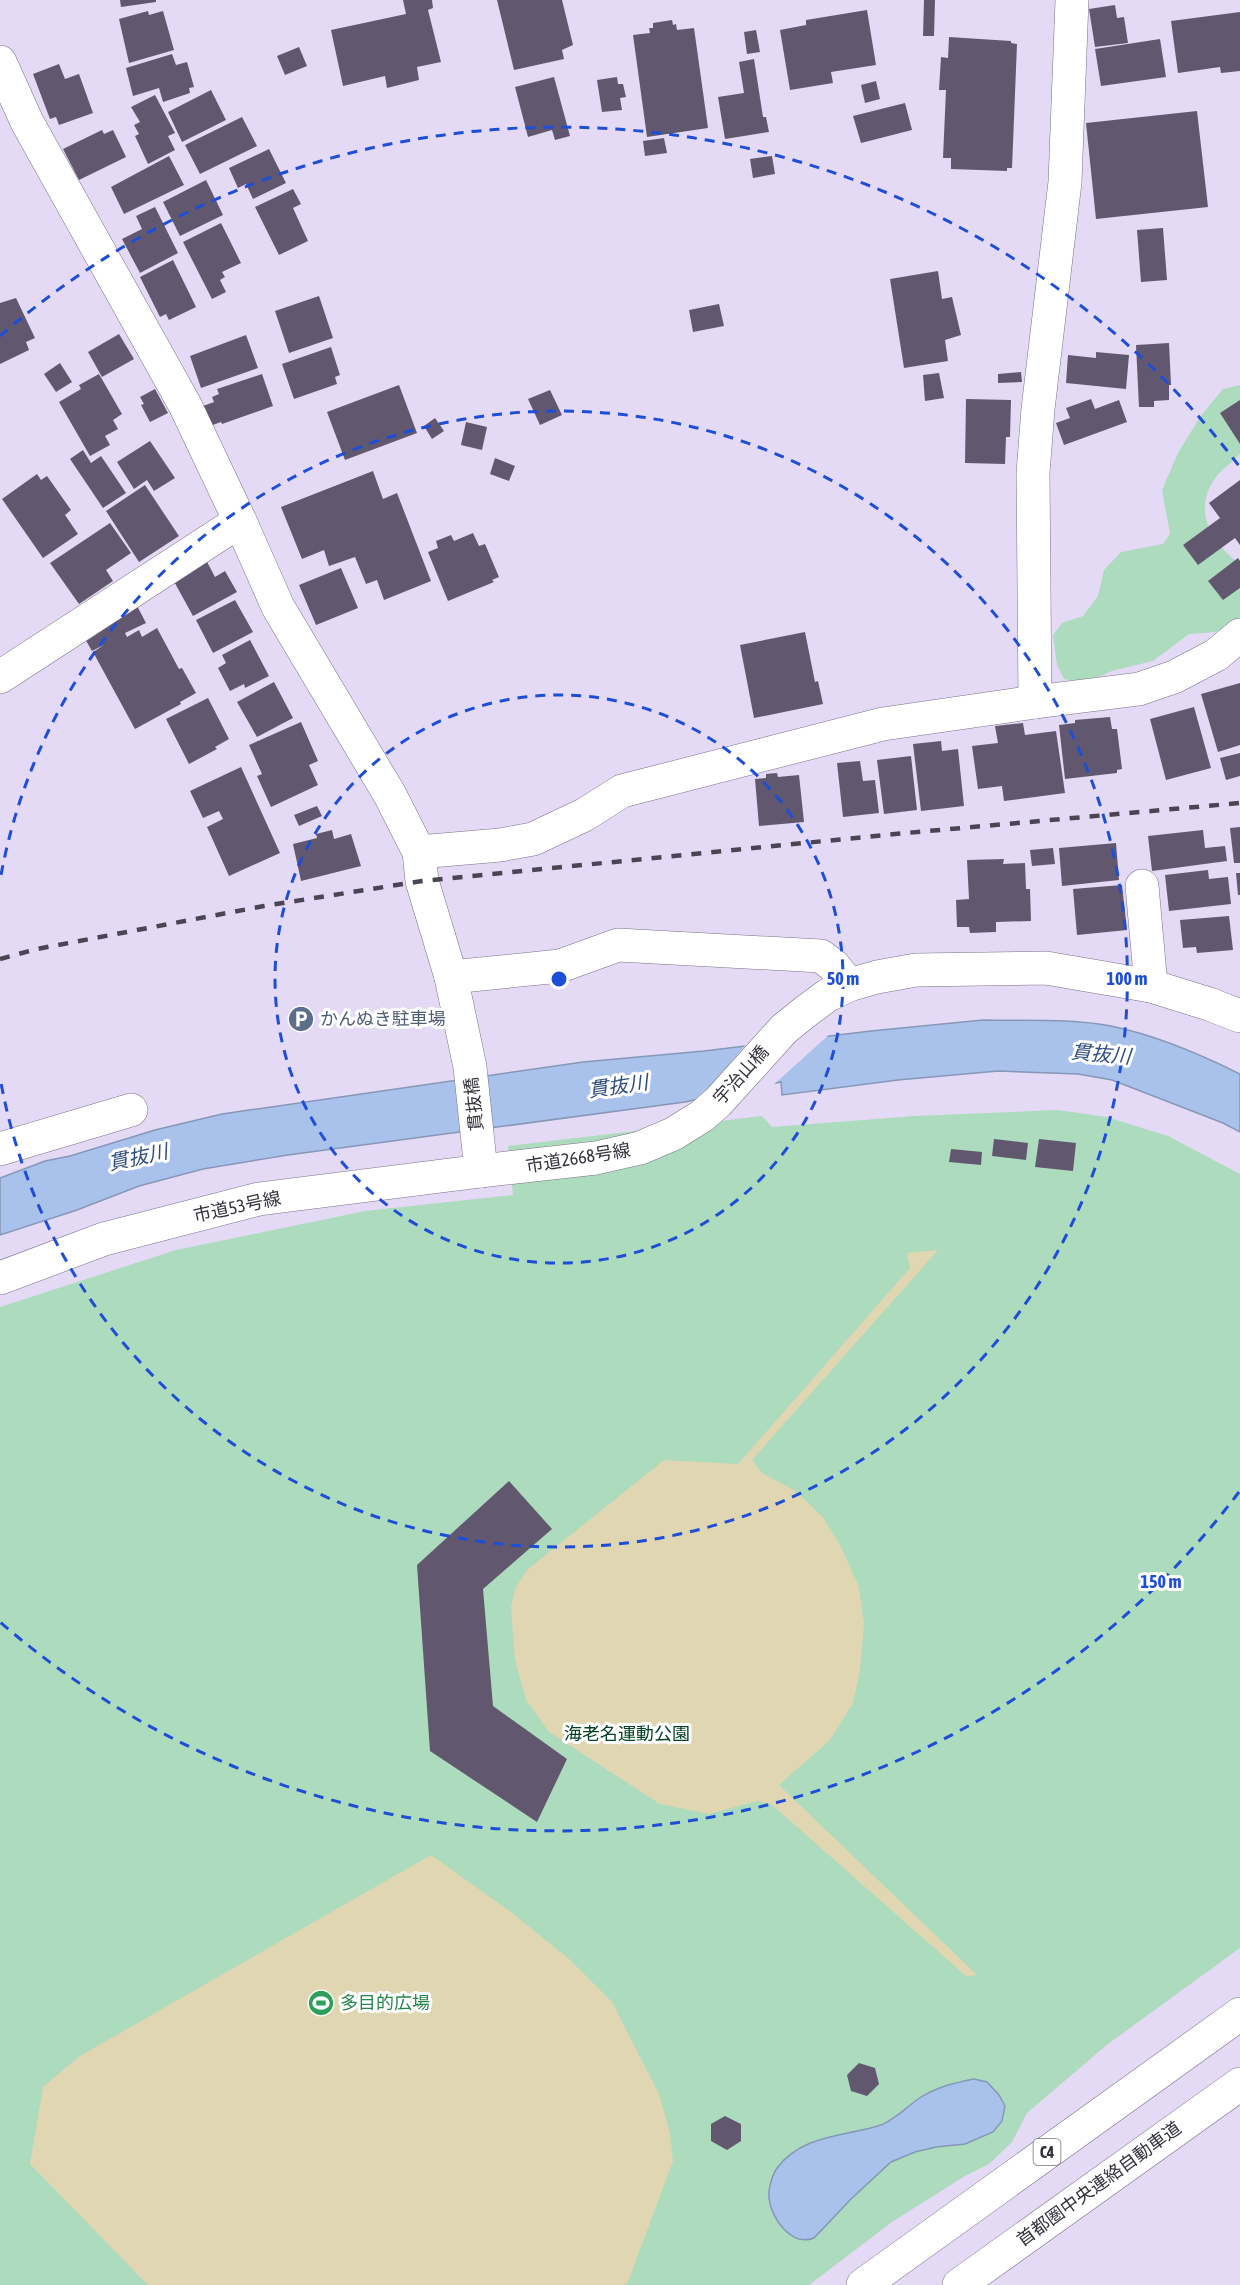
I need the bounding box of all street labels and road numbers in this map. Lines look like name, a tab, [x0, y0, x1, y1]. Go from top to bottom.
street label: 宇治山橋	[709, 1041, 773, 1108]
street label: 貫抜橋	[460, 1076, 487, 1132]
street label: 市道2668号線	[524, 1139, 632, 1176]
street label: 市道53号線	[191, 1187, 283, 1226]
street label: 首都圏中央連絡自動車道	[1012, 2117, 1185, 2250]
road number: C4	[1034, 2139, 1060, 2165]

